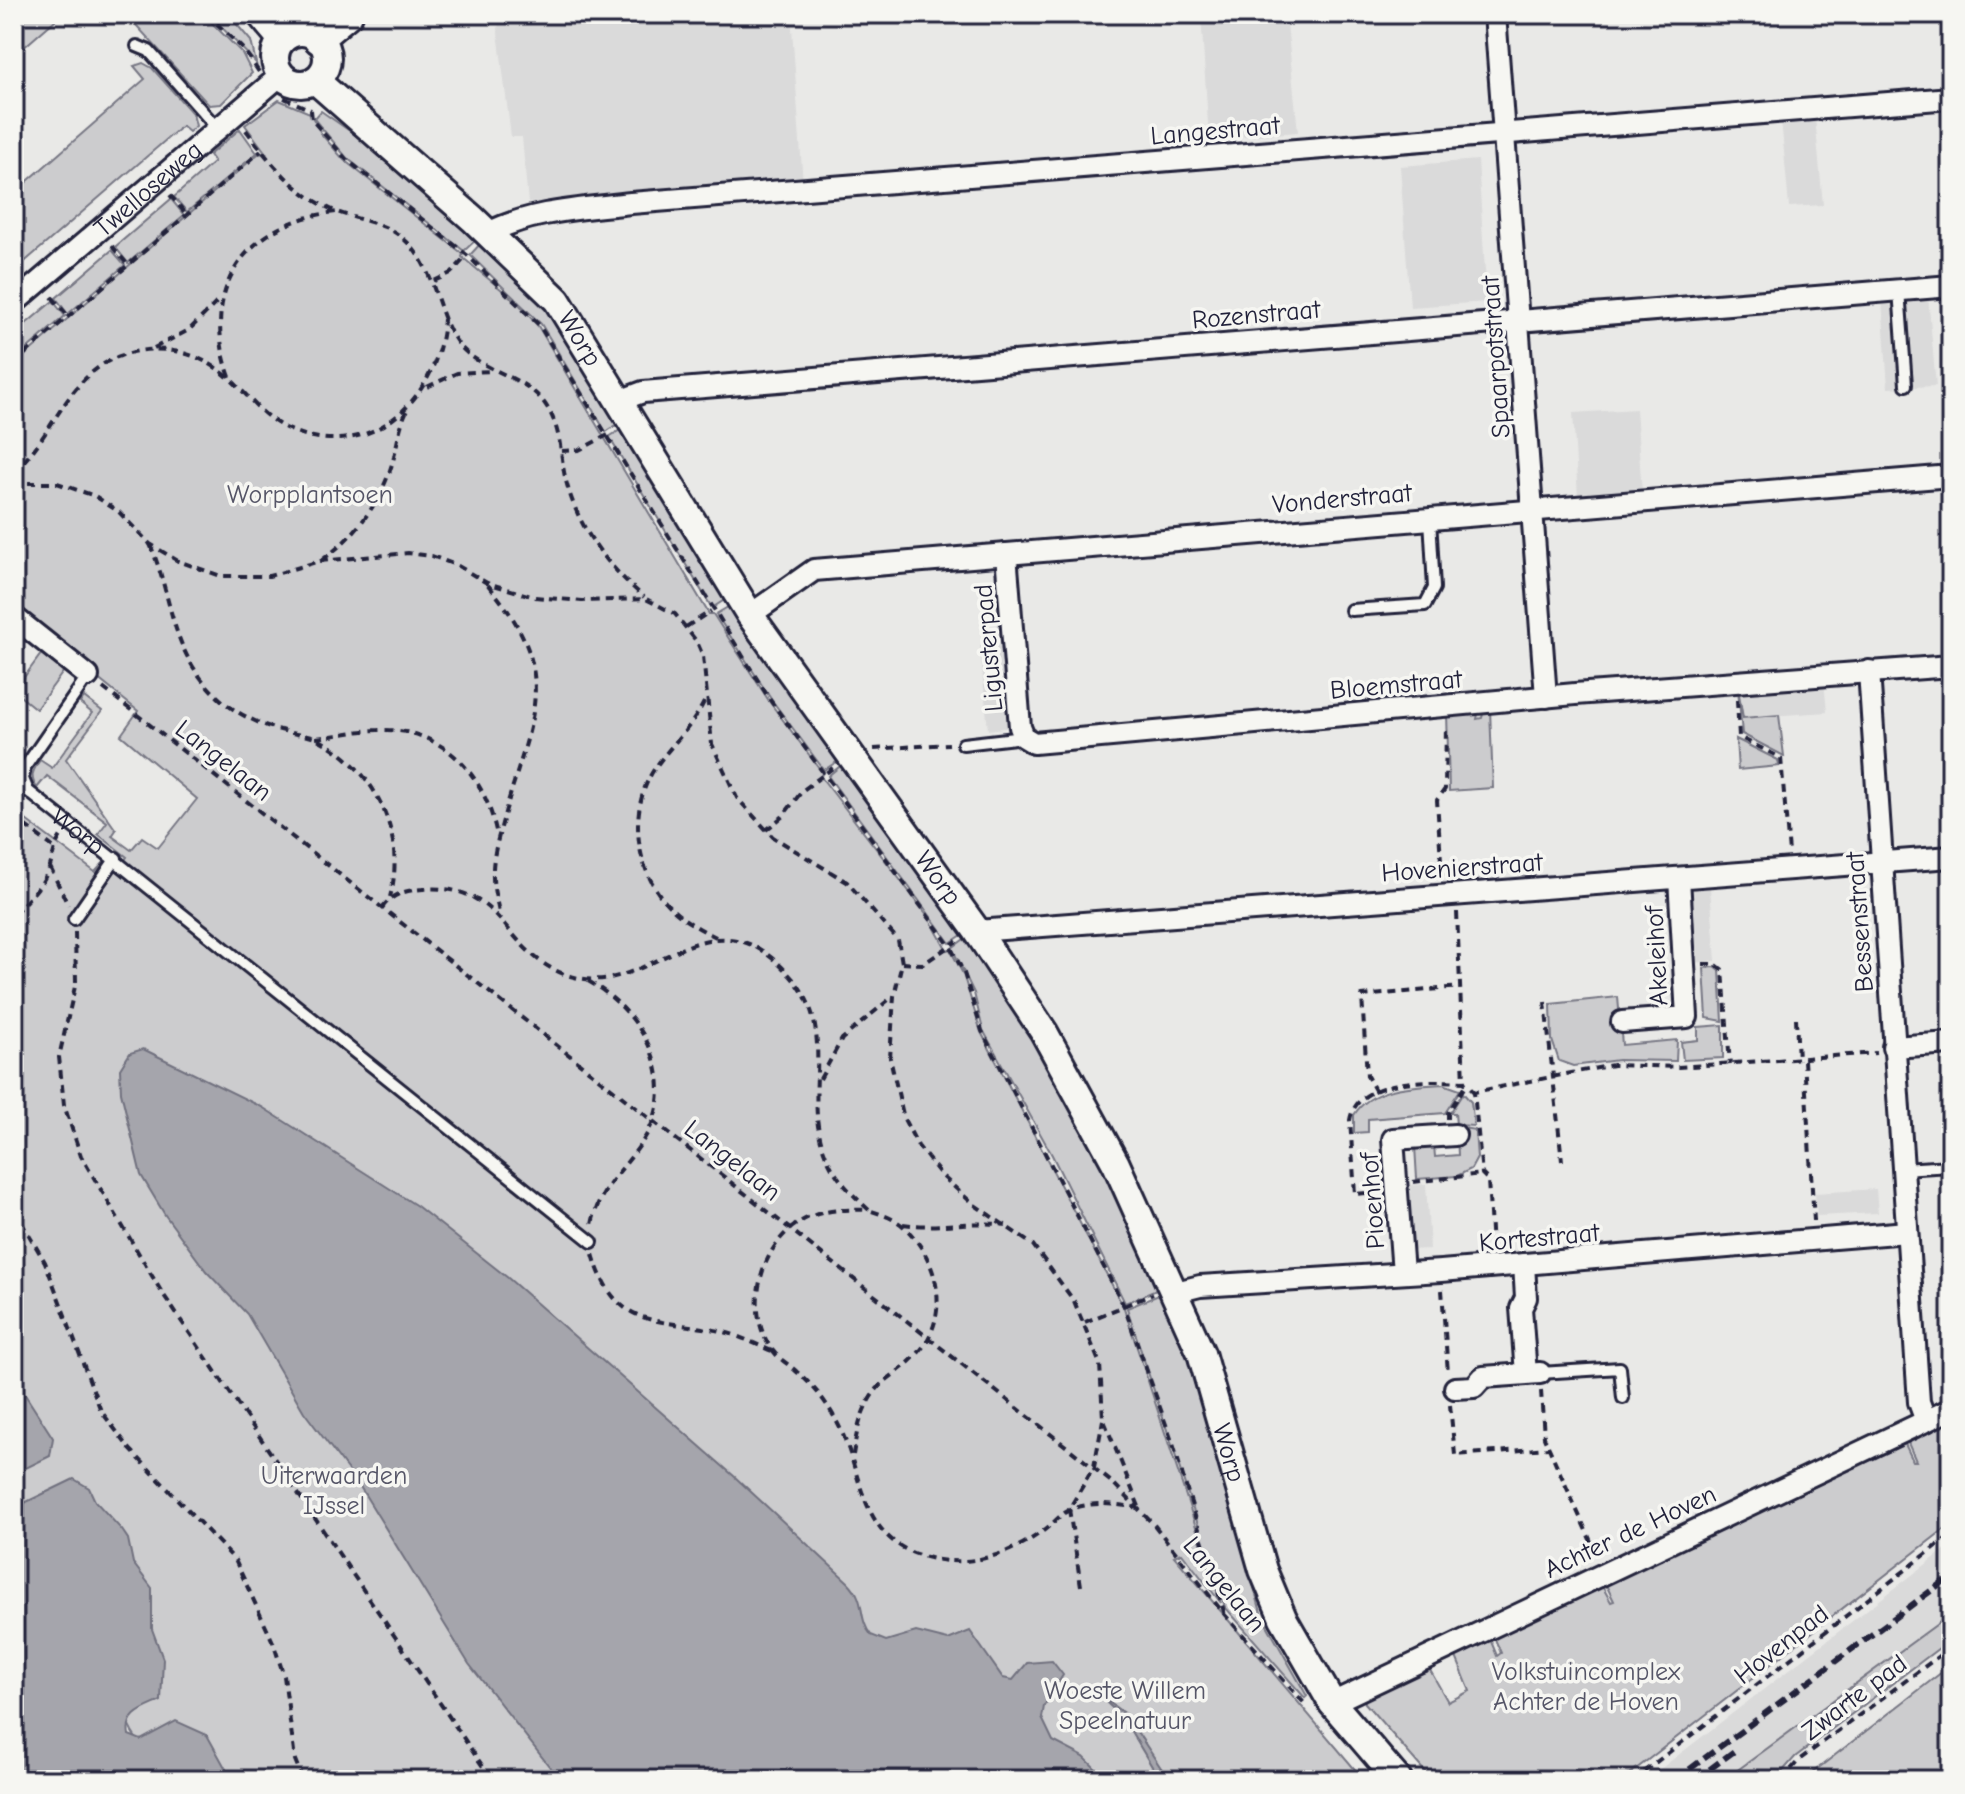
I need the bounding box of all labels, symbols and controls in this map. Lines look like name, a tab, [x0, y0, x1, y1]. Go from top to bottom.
street label: Langestraat	[1149, 110, 1282, 152]
street label: Twelloseweg	[88, 135, 209, 244]
street label: Spaarpotstraat	[1475, 273, 1517, 439]
street label: Rozenstraat	[1191, 294, 1323, 336]
street label: Worp	[551, 306, 608, 372]
street label: Vonderstraat	[1271, 478, 1415, 520]
park label: Worpplantsoen	[227, 480, 393, 510]
street label: Ligusterpad	[968, 583, 1010, 713]
street label: Bloemstraat	[1329, 664, 1465, 706]
street label: Langelaan	[169, 714, 278, 808]
street label: Worp	[45, 802, 110, 862]
street label: Worp	[908, 845, 967, 911]
street label: Hovenierstraat	[1380, 847, 1545, 889]
street label: Bessenstraat	[1840, 849, 1880, 993]
street label: Akeleihof	[1639, 904, 1675, 1006]
street label: Langelaan	[678, 1114, 787, 1208]
street label: Pioenhof	[1355, 1150, 1391, 1250]
street label: Kortestraat	[1478, 1218, 1602, 1258]
street label: Worp	[1206, 1420, 1251, 1486]
park label: Uiterwaarden IJssel	[261, 1461, 407, 1521]
street label: Achter de Hoven	[1540, 1479, 1721, 1585]
street label: Langelaan	[1177, 1531, 1272, 1638]
street label: Hovenpad	[1729, 1599, 1835, 1691]
street label: Zwarte pad	[1796, 1649, 1913, 1747]
park label: Volkstuincomplex Achter de Hoven	[1492, 1657, 1681, 1717]
park label: Woeste Willem Speelnatuur	[1044, 1676, 1206, 1736]

